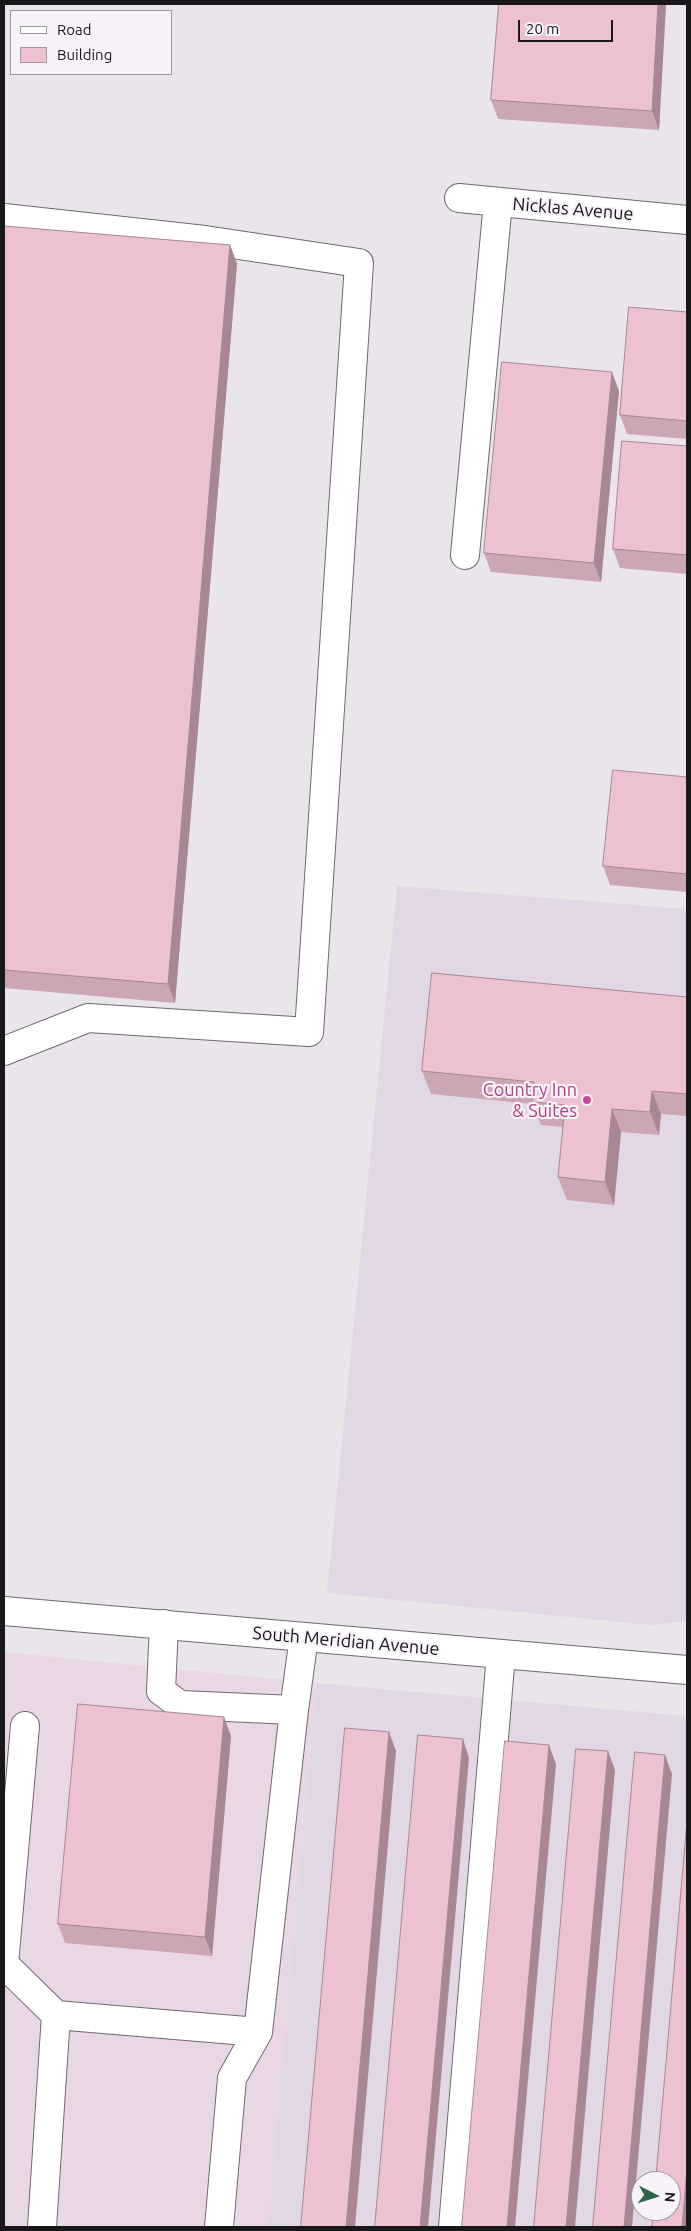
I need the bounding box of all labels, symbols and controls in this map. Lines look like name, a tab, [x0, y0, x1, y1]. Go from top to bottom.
legend	[10, 10, 172, 75]
scale bar	[521, 10, 616, 42]
text: 20 m	[526, 20, 559, 37]
text: Road	[57, 21, 92, 38]
text: Building	[57, 46, 112, 63]
street label: Nicklas Avenue	[512, 193, 634, 225]
place label: Country Inn & Suites	[483, 1079, 577, 1122]
marker: Country Inn & Suites	[581, 1094, 593, 1106]
street label: South Meridian Avenue	[252, 1622, 440, 1660]
north arrow	[631, 2171, 681, 2221]
text: N	[662, 2191, 678, 2203]

